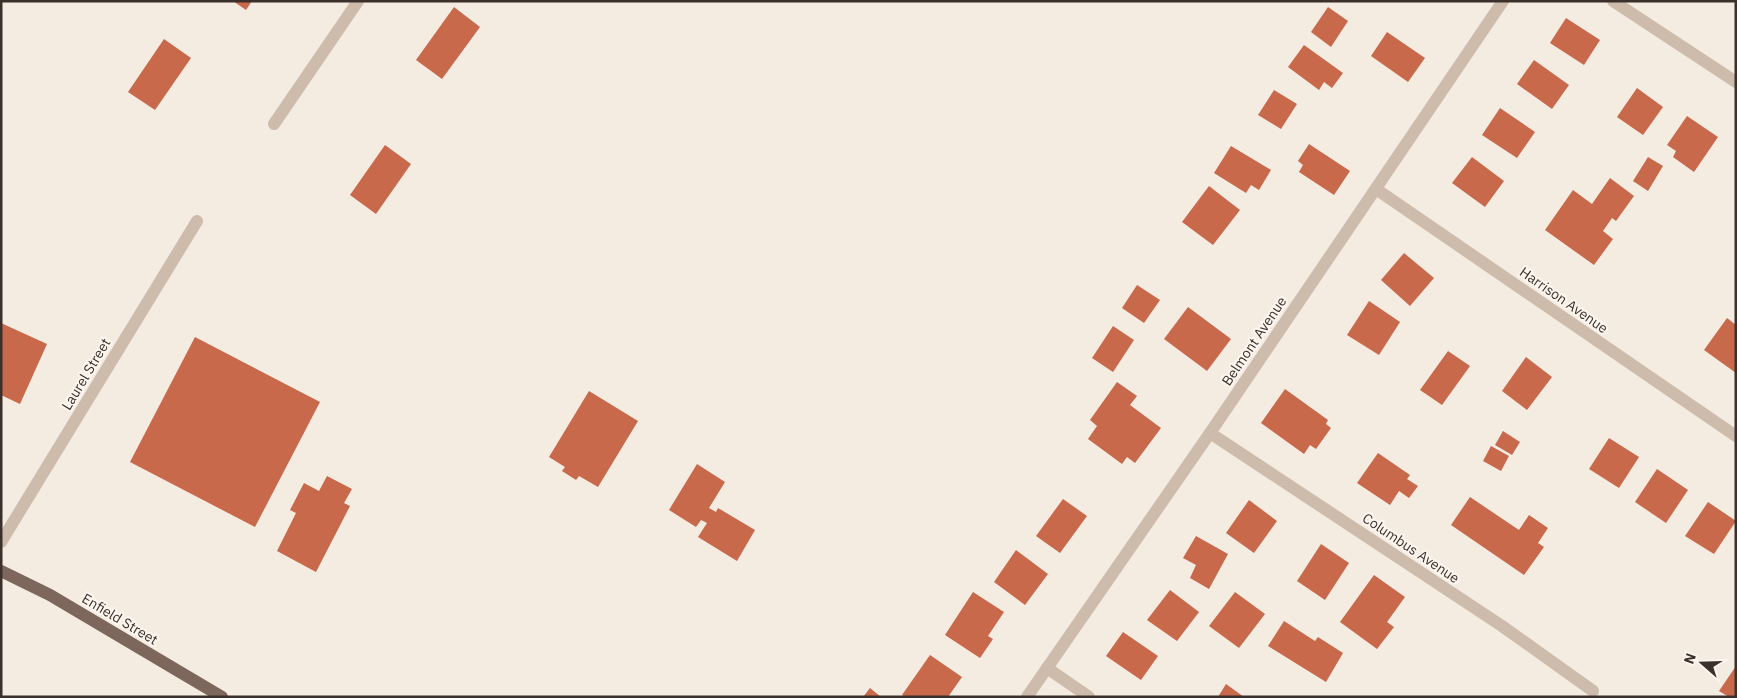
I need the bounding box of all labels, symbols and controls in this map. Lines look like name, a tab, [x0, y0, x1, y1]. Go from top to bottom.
street label: Harrison Avenue	[1516, 263, 1612, 337]
street label: Belmont Avenue	[1218, 293, 1291, 389]
street label: Laurel Street	[58, 335, 115, 413]
street label: Columbus Avenue	[1359, 509, 1463, 587]
street label: Enfield Street	[79, 589, 161, 649]
north arrow	[1677, 638, 1727, 688]
text: N	[1680, 651, 1700, 666]

